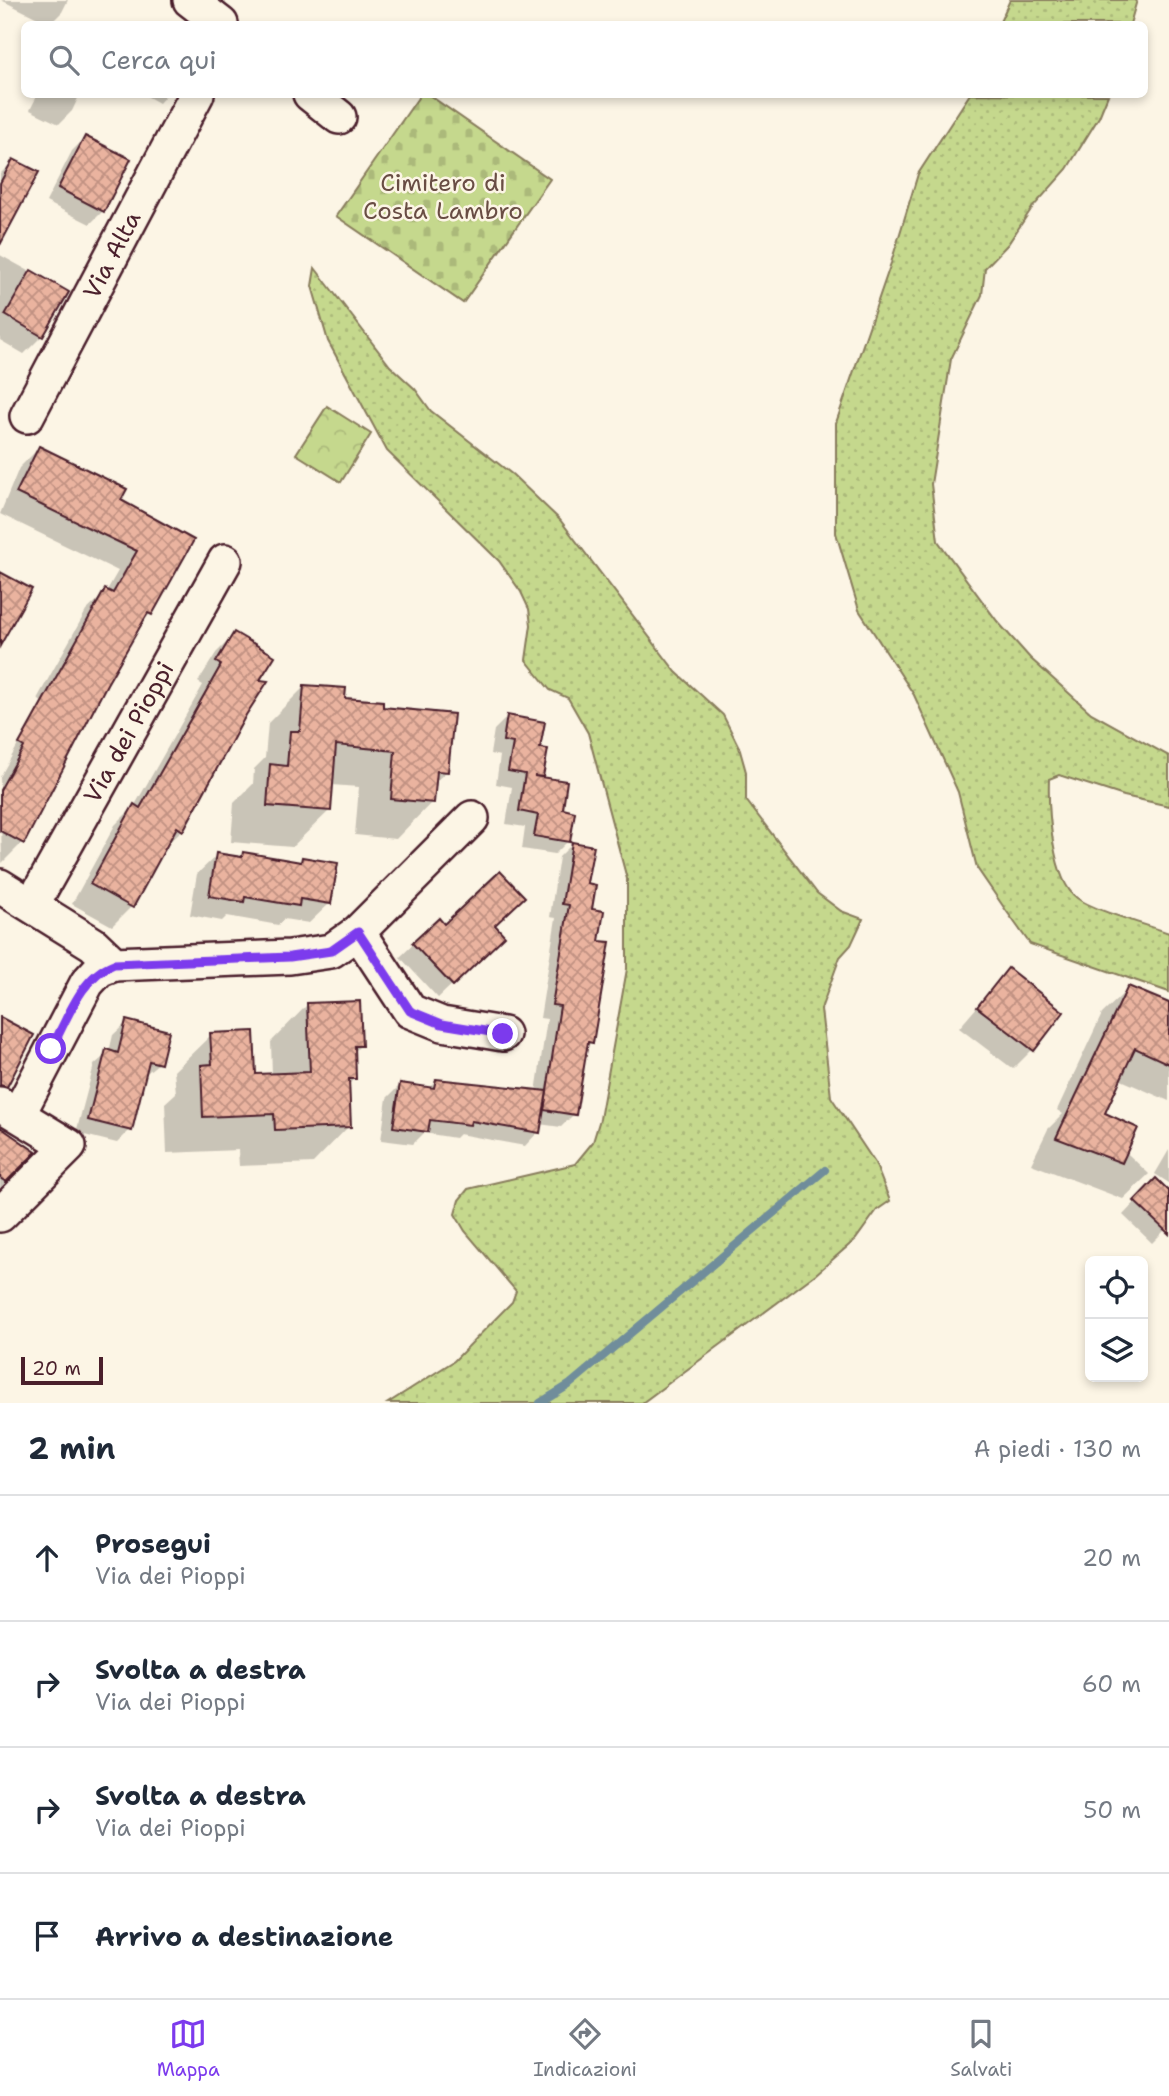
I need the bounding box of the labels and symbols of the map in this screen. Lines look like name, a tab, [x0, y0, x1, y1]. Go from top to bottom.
park label: Cimitero di Costa Lambro	[363, 167, 523, 227]
street label: Via Alta	[76, 206, 148, 305]
street label: Via dei Pioppi	[76, 656, 181, 809]
route end	[487, 1018, 518, 1049]
route start	[35, 1033, 66, 1064]
scale bar	[21, 1354, 103, 1386]

